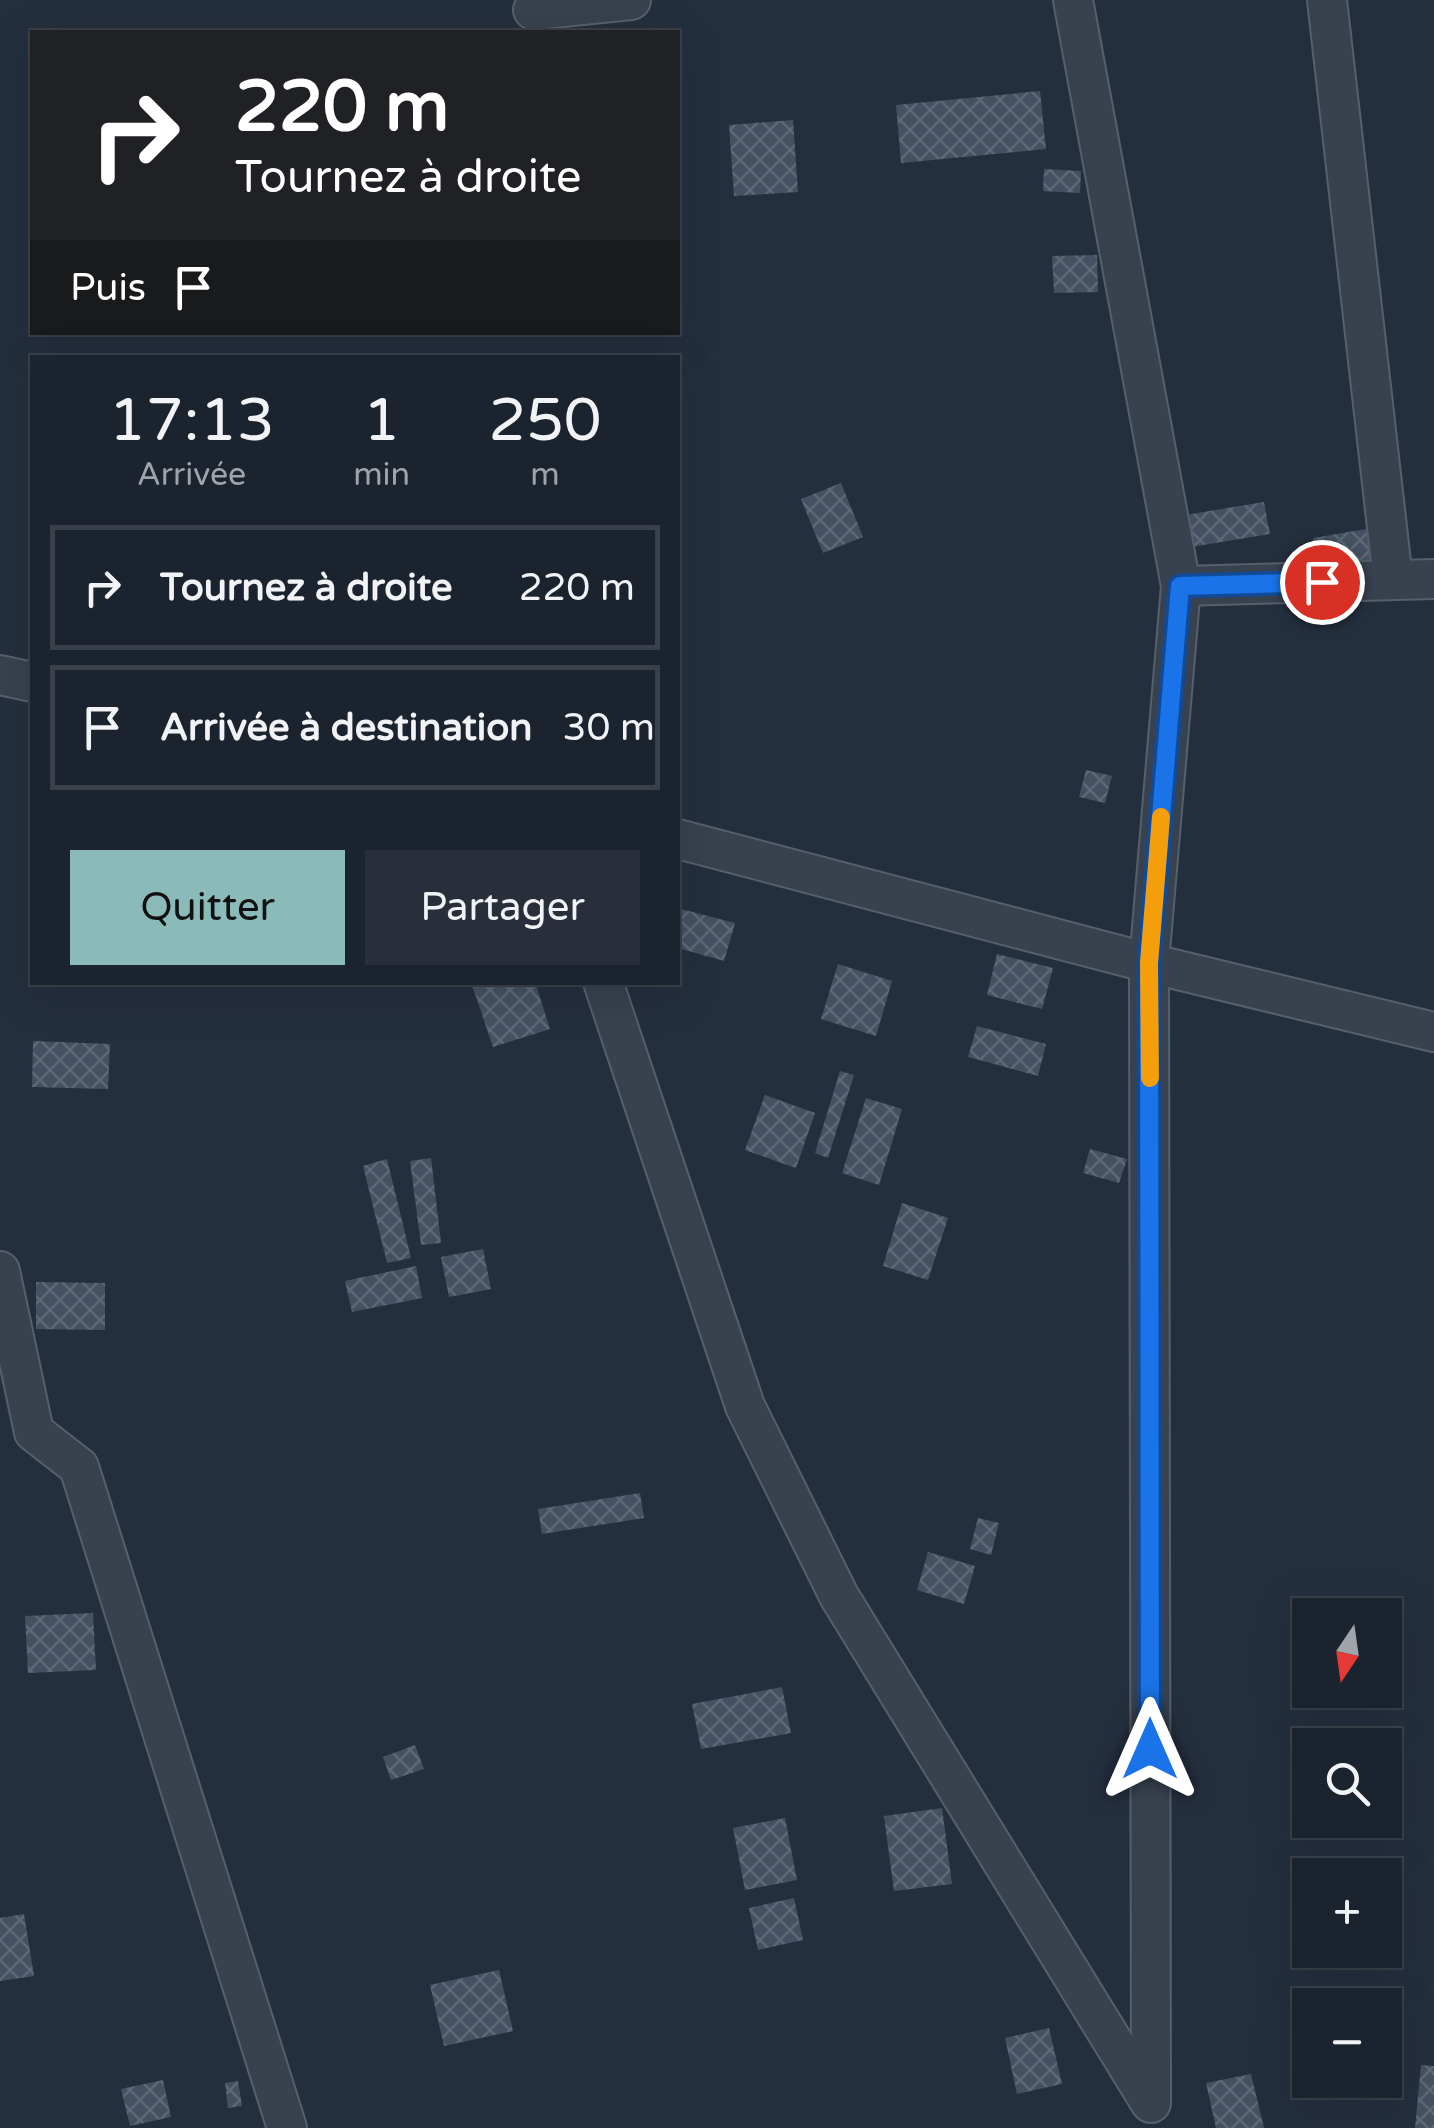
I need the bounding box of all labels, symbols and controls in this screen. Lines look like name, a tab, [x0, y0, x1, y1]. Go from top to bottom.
text: 220 m	[235, 66, 449, 150]
icon: right	[70, 70, 200, 200]
text: Tournez à droite	[235, 151, 581, 205]
icon: arrive	[166, 260, 221, 315]
text: Puis	[70, 265, 146, 311]
text: 17:13	[108, 385, 275, 457]
text: 1	[363, 385, 400, 457]
text: 250	[488, 385, 602, 457]
text: Arrivée	[137, 456, 246, 494]
text: min	[353, 456, 410, 494]
text: m	[530, 456, 560, 494]
pin	[1280, 540, 1365, 625]
icon: arrive	[1295, 555, 1350, 610]
icon: right	[75, 560, 130, 615]
text: Tournez à droite	[160, 565, 453, 611]
text: 220 m	[519, 565, 635, 611]
icon: arrive	[75, 700, 130, 755]
text: Arrivée à destination	[160, 705, 533, 751]
text: 30 m	[563, 705, 655, 751]
button: Quitter	[70, 850, 345, 965]
button: Partager	[365, 850, 640, 965]
north arrow	[1292, 1598, 1402, 1708]
map controls	[1292, 1598, 1402, 2098]
position arrow	[1098, 1697, 1202, 1801]
button: search	[1292, 1728, 1402, 1838]
button: +	[1292, 1858, 1402, 1968]
button: −	[1292, 1988, 1402, 2098]

